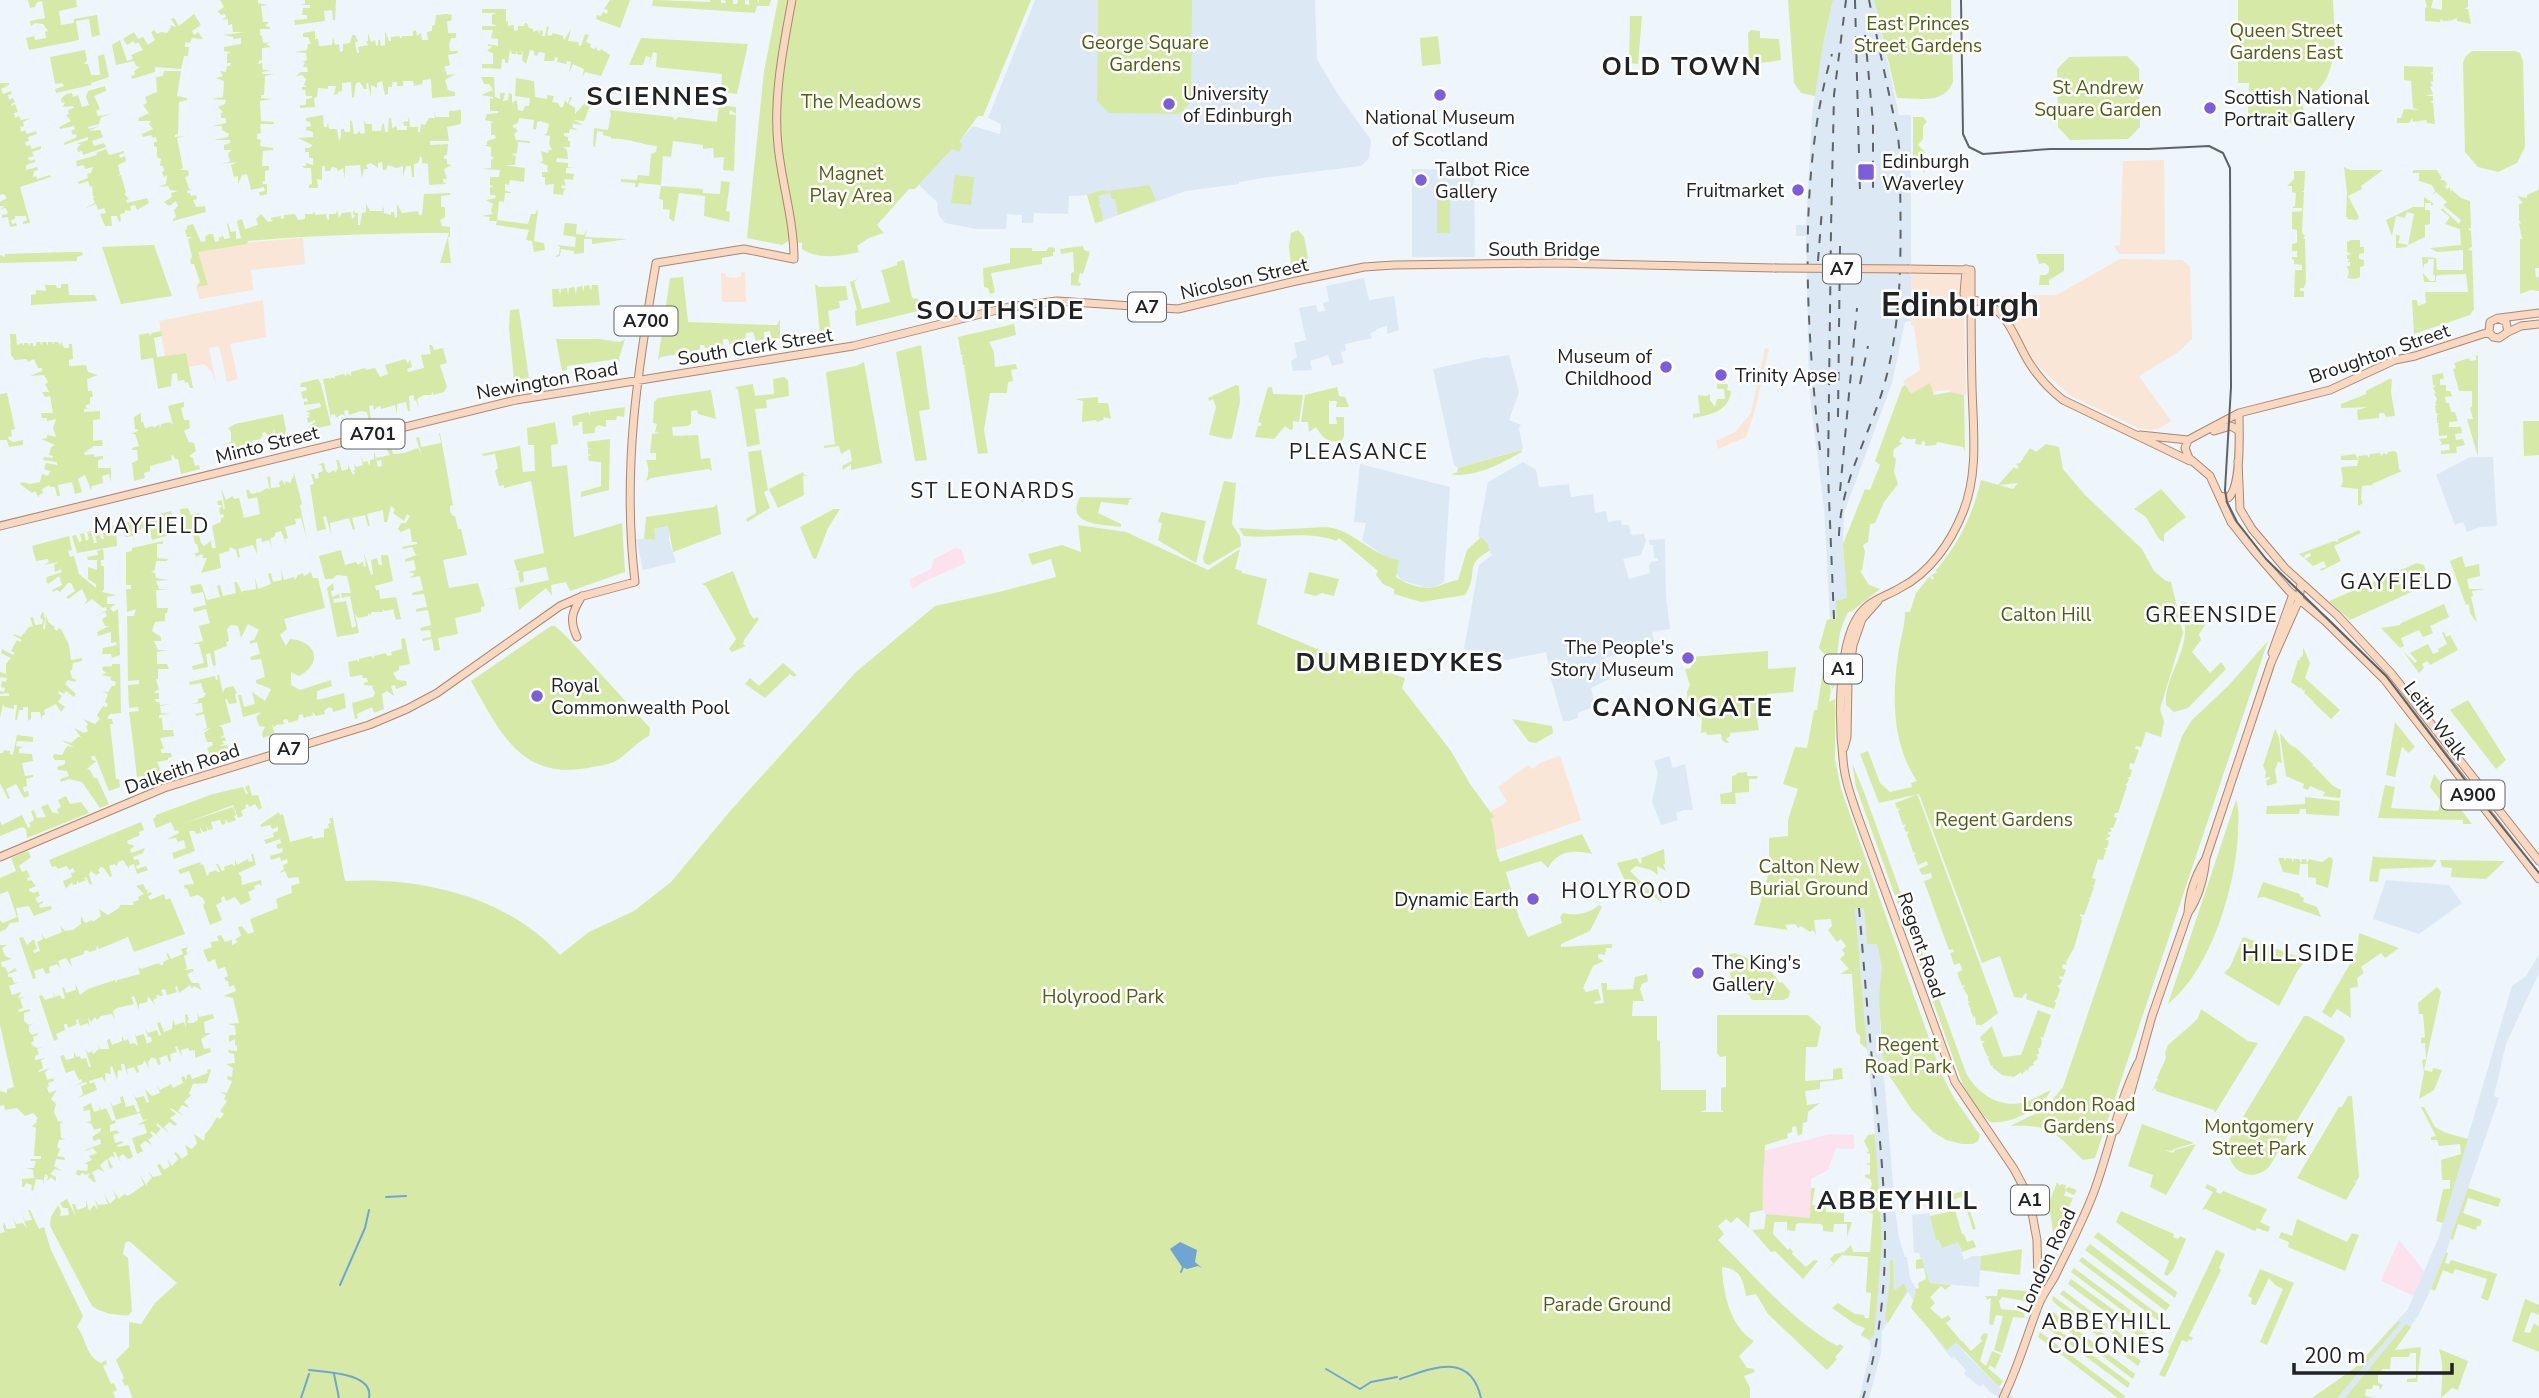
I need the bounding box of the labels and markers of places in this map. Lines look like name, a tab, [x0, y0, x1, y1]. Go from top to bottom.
place label: University of Edinburgh	[1183, 81, 1292, 129]
place label: Scottish National Portrait Gallery	[2224, 85, 2370, 133]
marker: National Museum of Scotland	[1432, 87, 1448, 103]
marker: University of Edinburgh	[1161, 96, 1177, 112]
marker: Scottish National Portrait Gallery	[2202, 100, 2218, 116]
place label: National Museum of Scotland	[1365, 105, 1515, 153]
place label: Edinburgh Waverley	[1882, 149, 1970, 197]
place label: Talbot Rice Gallery	[1435, 157, 1530, 205]
marker: Edinburgh Waverley	[1856, 162, 1876, 182]
marker: Talbot Rice Gallery	[1413, 172, 1429, 188]
place label: Fruitmarket	[1686, 178, 1784, 204]
marker: Fruitmarket	[1790, 182, 1806, 198]
place label: Museum of Childhood	[1557, 344, 1653, 392]
marker: Museum of Childhood	[1658, 359, 1674, 375]
place label: Trinity Apse	[1735, 363, 1837, 389]
marker: Trinity Apse	[1713, 367, 1729, 383]
place label: The People's Story Museum	[1550, 635, 1674, 683]
marker: The People's Story Museum	[1680, 650, 1696, 666]
place label: Royal Commonwealth Pool	[551, 673, 730, 721]
marker: Royal Commonwealth Pool	[529, 688, 545, 704]
place label: Dynamic Earth	[1394, 887, 1519, 913]
marker: Dynamic Earth	[1525, 891, 1541, 907]
place label: The King's Gallery	[1712, 950, 1801, 998]
marker: The King's Gallery	[1690, 965, 1706, 981]

